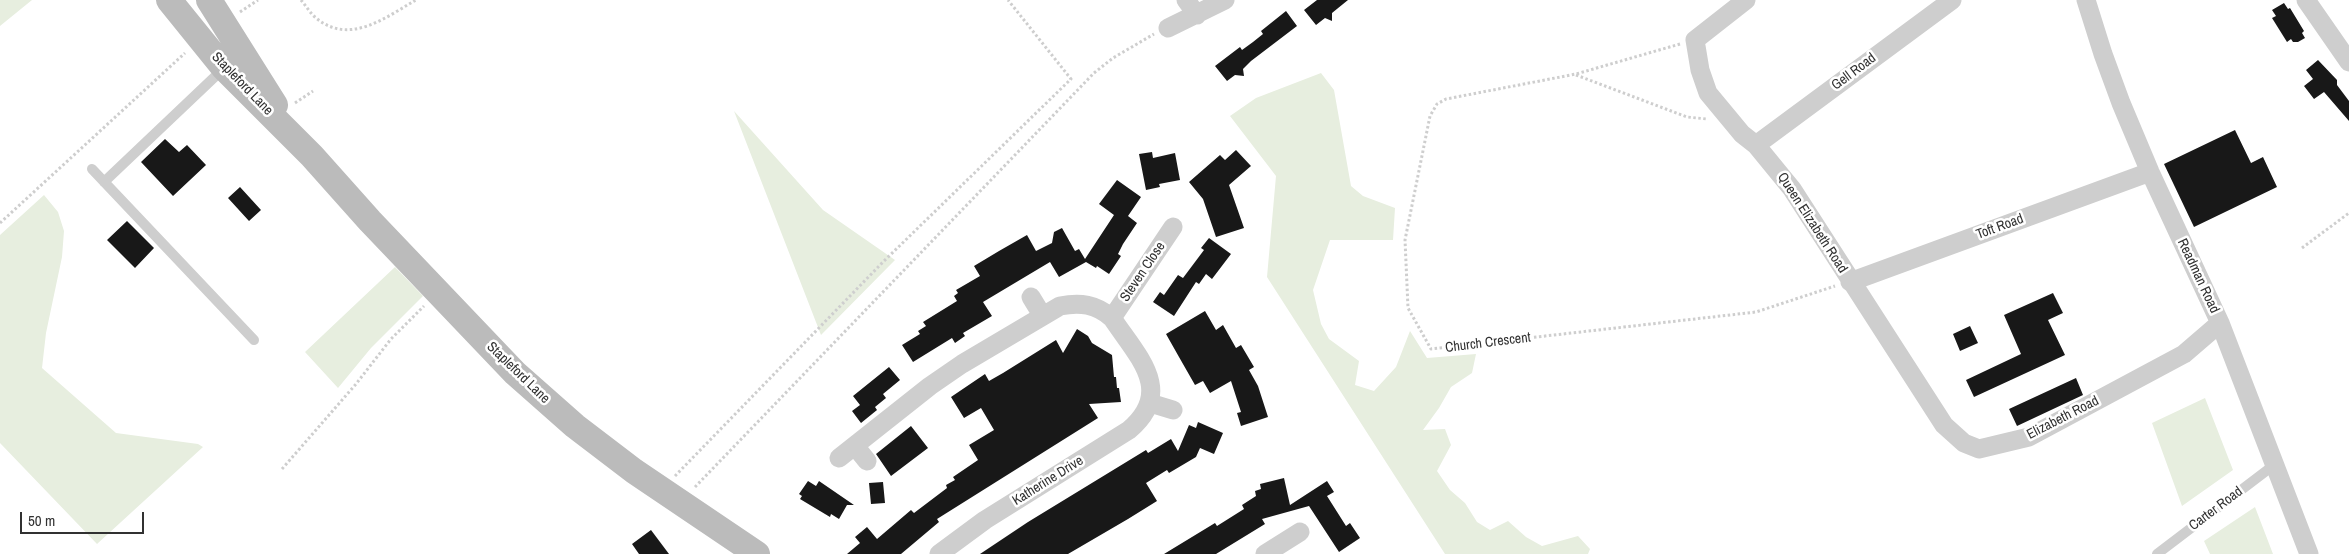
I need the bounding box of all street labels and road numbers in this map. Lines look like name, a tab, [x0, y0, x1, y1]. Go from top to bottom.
street label: Stapleford Lane	[208, 49, 276, 119]
street label: Gell Road	[1829, 50, 1879, 94]
street label: Queen Elizabeth Road	[1773, 170, 1851, 276]
street label: Toft Road	[1974, 211, 2026, 243]
street label: Readman Road	[2173, 236, 2223, 316]
street label: Steven Close	[1117, 239, 1169, 305]
street label: Church Crescent	[1444, 329, 1532, 357]
street label: Stapleford Lane	[483, 339, 553, 407]
street label: Elizabeth Road	[2024, 393, 2102, 443]
street label: Katherine Drive	[1009, 453, 1087, 509]
street label: Carter Road	[2186, 483, 2246, 535]

